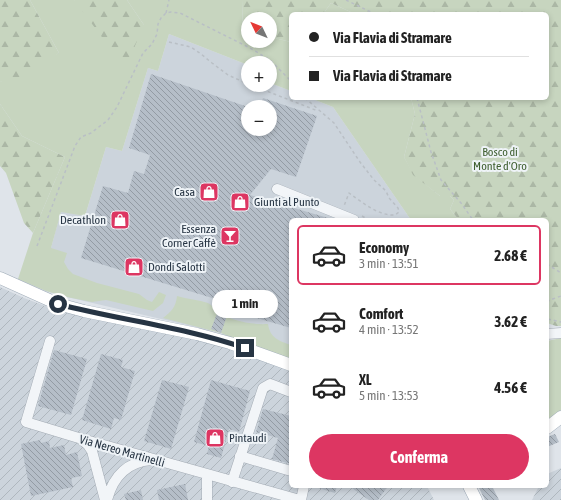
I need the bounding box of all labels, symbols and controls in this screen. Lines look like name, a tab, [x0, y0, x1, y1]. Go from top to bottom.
north arrow	[241, 12, 277, 48]
map controls	[241, 12, 277, 136]
text: Via Flavia di Stramare	[333, 29, 452, 46]
button: +	[241, 56, 277, 92]
text: Via Flavia di Stramare	[333, 67, 452, 84]
button: −	[241, 100, 277, 136]
park label: Bosco di Monte d'Oro	[473, 145, 527, 173]
shop icon: Casa	[198, 181, 220, 203]
place label: Casa	[174, 185, 195, 199]
shop icon: Giunti al Punto	[229, 191, 251, 213]
place label: Giunti al Punto	[254, 195, 320, 209]
shop icon: Decathlon	[109, 209, 131, 231]
place label: Decathlon	[60, 213, 106, 227]
place label: Essenza Corner Caffè	[162, 222, 216, 250]
bar icon: Essenza Corner Caffè	[219, 225, 241, 247]
icon: car	[311, 237, 347, 273]
text: Economy	[359, 239, 409, 256]
text: 2.68 €	[494, 247, 527, 264]
shop icon: Dondi Salotti	[123, 256, 145, 278]
text: 3 min · 13:51	[359, 256, 419, 271]
place label: Dondi Salotti	[148, 260, 205, 274]
callout: 1 min	[212, 290, 278, 318]
route start	[49, 295, 67, 313]
text: 1 min	[232, 296, 258, 311]
icon: car	[311, 303, 347, 339]
text: Comfort	[359, 305, 403, 322]
text: 3.62 €	[494, 313, 527, 330]
text: 4 min · 13:52	[359, 322, 419, 337]
route end	[236, 339, 254, 357]
icon: car	[311, 369, 347, 405]
text: XL	[359, 371, 372, 388]
text: 4.56 €	[494, 379, 527, 396]
text: 5 min · 13:53	[359, 388, 419, 403]
shop icon: Pintaudi	[204, 427, 226, 449]
place label: Pintaudi	[229, 431, 267, 445]
street label: Via Nereo Martinelli	[78, 432, 166, 470]
button: Conferma	[309, 434, 529, 480]

